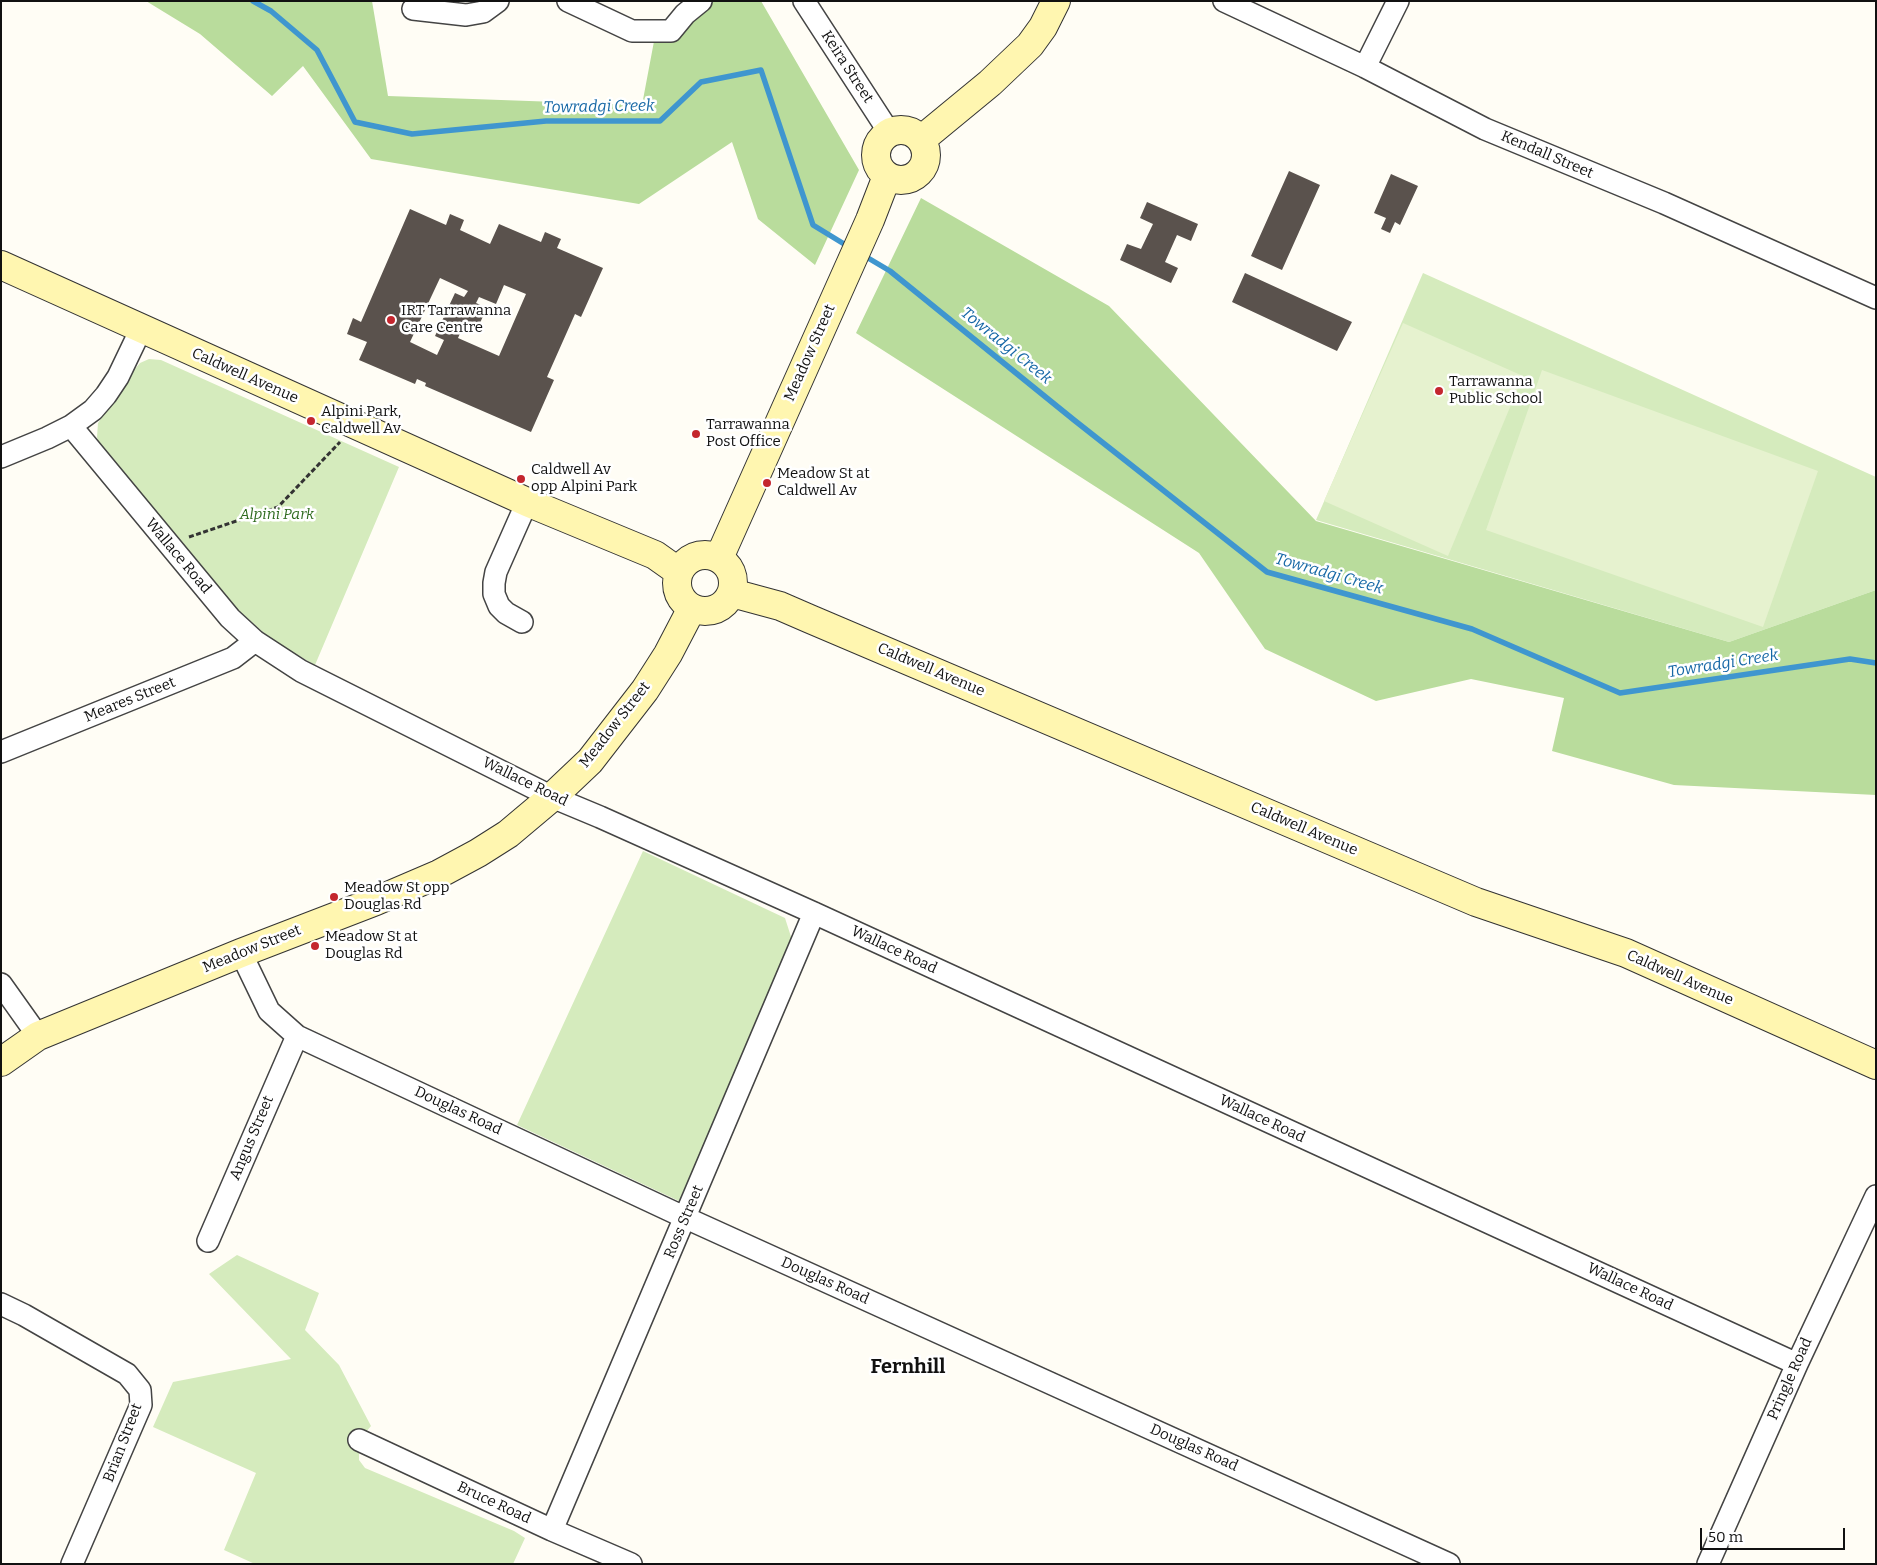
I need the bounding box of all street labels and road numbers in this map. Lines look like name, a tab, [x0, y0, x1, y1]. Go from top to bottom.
street label: Keira Street	[817, 28, 877, 106]
street label: Kendall Street	[1498, 127, 1596, 183]
street label: Meadow Street	[781, 302, 839, 404]
street label: Caldwell Avenue	[189, 344, 301, 408]
street label: Wallace Road	[141, 515, 215, 597]
street label: Caldwell Avenue	[875, 639, 987, 701]
street label: Meares Street	[82, 674, 178, 726]
street label: Meadow Street	[576, 678, 654, 772]
street label: Wallace Road	[479, 754, 571, 810]
street label: Caldwell Avenue	[1248, 798, 1360, 860]
street label: Meadow Street	[200, 921, 304, 977]
street label: Wallace Road	[848, 922, 940, 978]
street label: Caldwell Avenue	[1624, 946, 1736, 1010]
street label: Douglas Road	[411, 1083, 505, 1139]
street label: Wallace Road	[1216, 1091, 1308, 1147]
street label: Angus Street	[226, 1093, 278, 1183]
street label: Ross Street	[661, 1183, 707, 1261]
street label: Douglas Road	[778, 1254, 872, 1308]
street label: Wallace Road	[1584, 1259, 1676, 1315]
street label: Pringle Road	[1764, 1335, 1816, 1423]
street label: Brian Street	[100, 1401, 146, 1485]
street label: Douglas Road	[1147, 1421, 1241, 1475]
street label: Bruce Road	[454, 1478, 534, 1528]

